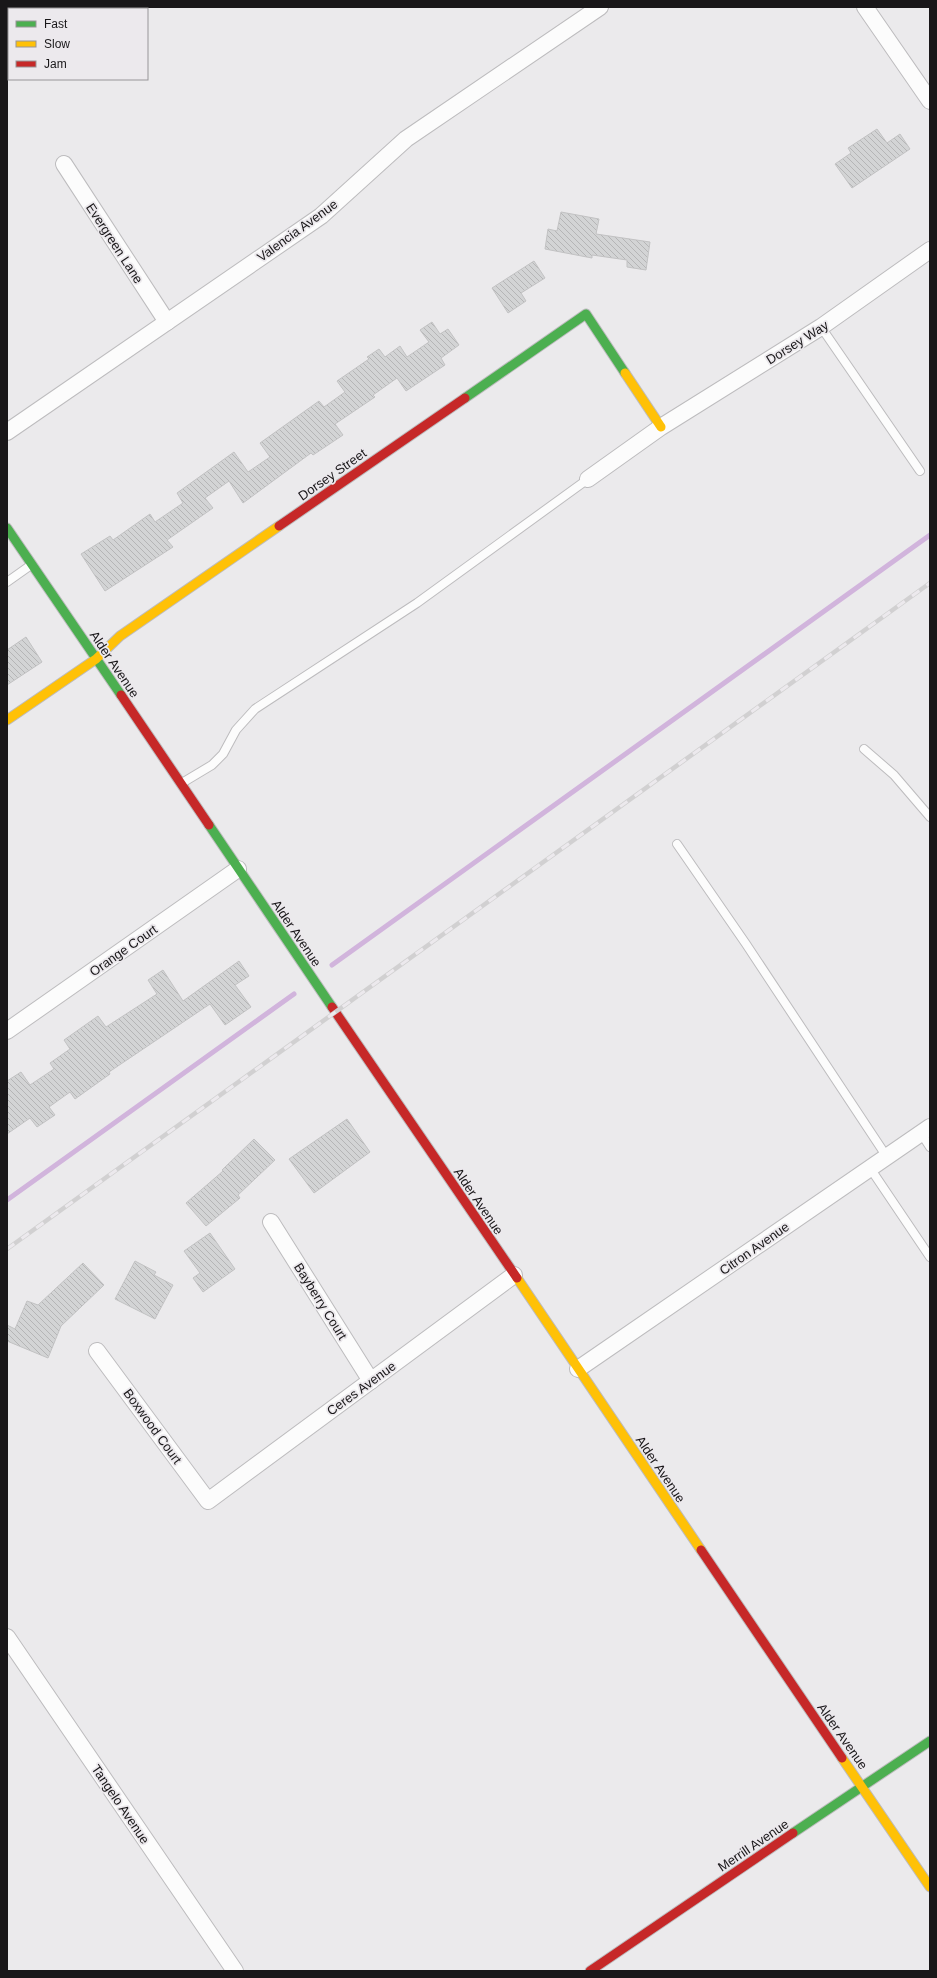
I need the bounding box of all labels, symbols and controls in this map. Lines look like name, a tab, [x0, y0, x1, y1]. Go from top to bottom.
legend	[8, 8, 148, 80]
text: Fast	[44, 17, 68, 31]
text: Slow	[44, 37, 70, 51]
text: Jam	[44, 57, 67, 71]
street label: Valencia Avenue	[254, 196, 340, 265]
street label: Evergreen Lane	[83, 200, 146, 286]
street label: Dorsey Way	[763, 317, 831, 367]
street label: Dorsey Street	[295, 445, 369, 503]
street label: Alder Avenue	[87, 628, 142, 700]
street label: Alder Avenue	[269, 897, 324, 969]
street label: Orange Court	[87, 921, 160, 979]
street label: Alder Avenue	[451, 1165, 506, 1237]
street label: Citron Avenue	[717, 1219, 792, 1278]
street label: Bayberry Court	[291, 1260, 350, 1343]
street label: Ceres Avenue	[324, 1358, 399, 1418]
street label: Boxwood Court	[120, 1386, 185, 1467]
street label: Alder Avenue	[633, 1433, 688, 1505]
street label: Alder Avenue	[814, 1700, 871, 1772]
street label: Tangelo Avenue	[89, 1762, 153, 1847]
street label: Merrill Avenue	[715, 1816, 792, 1875]

